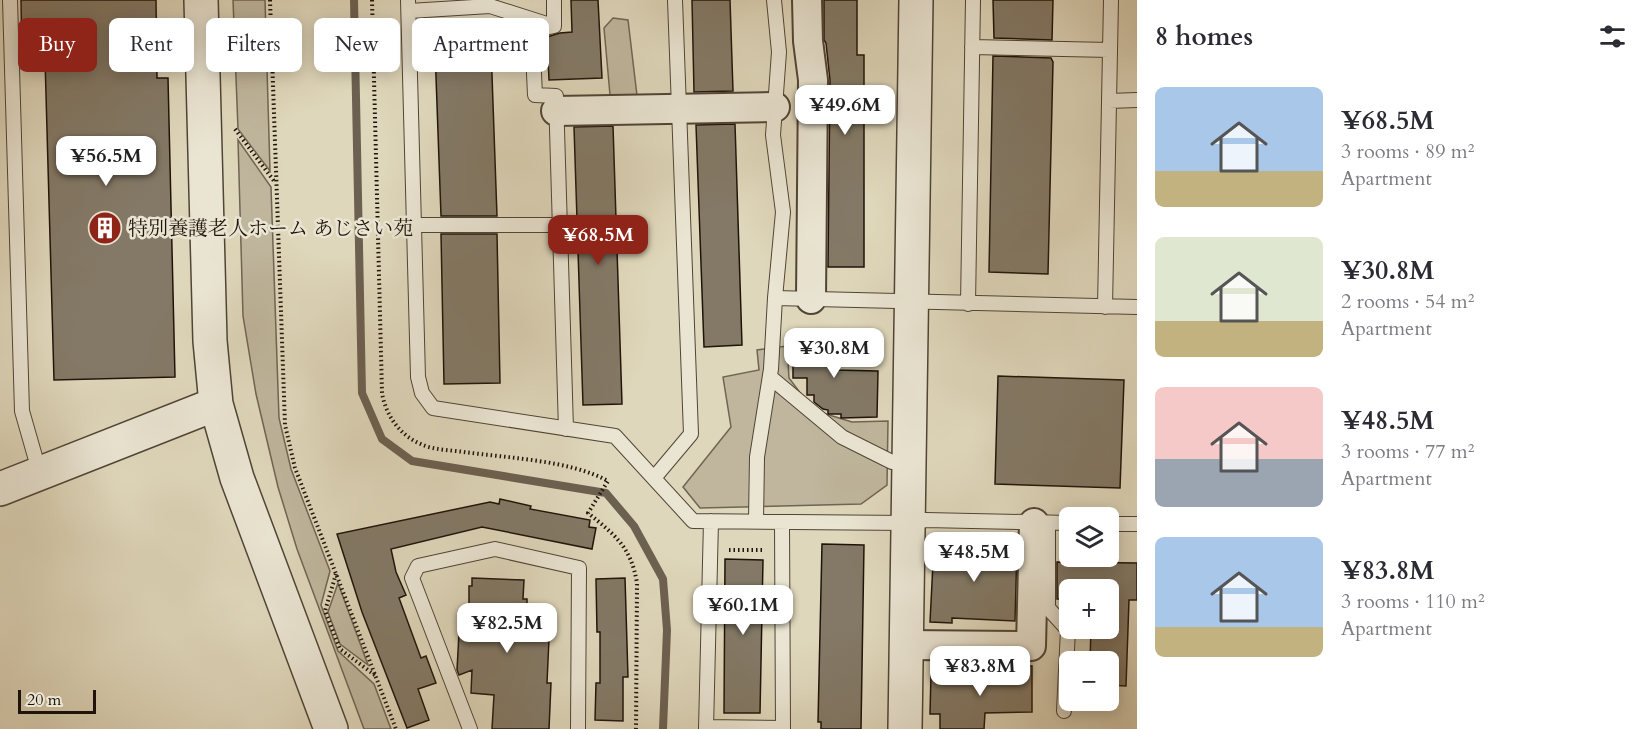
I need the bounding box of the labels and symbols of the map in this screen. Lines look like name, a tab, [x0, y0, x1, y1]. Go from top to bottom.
pin: ¥49.6M	[796, 85, 894, 136]
pin: ¥56.5M	[57, 136, 155, 187]
building icon: 特別養護老人ホーム あじさい苑	[87, 210, 123, 246]
place label: 特別養護老人ホーム あじさい苑	[128, 215, 413, 242]
pin: ¥68.5M	[549, 215, 647, 266]
pin: ¥30.8M	[785, 328, 883, 379]
pin: ¥48.5M	[925, 532, 1023, 583]
pin: ¥60.1M	[694, 585, 792, 636]
pin: ¥82.5M	[458, 603, 556, 654]
pin: ¥83.8M	[931, 646, 1029, 697]
scale bar	[18, 687, 96, 714]

